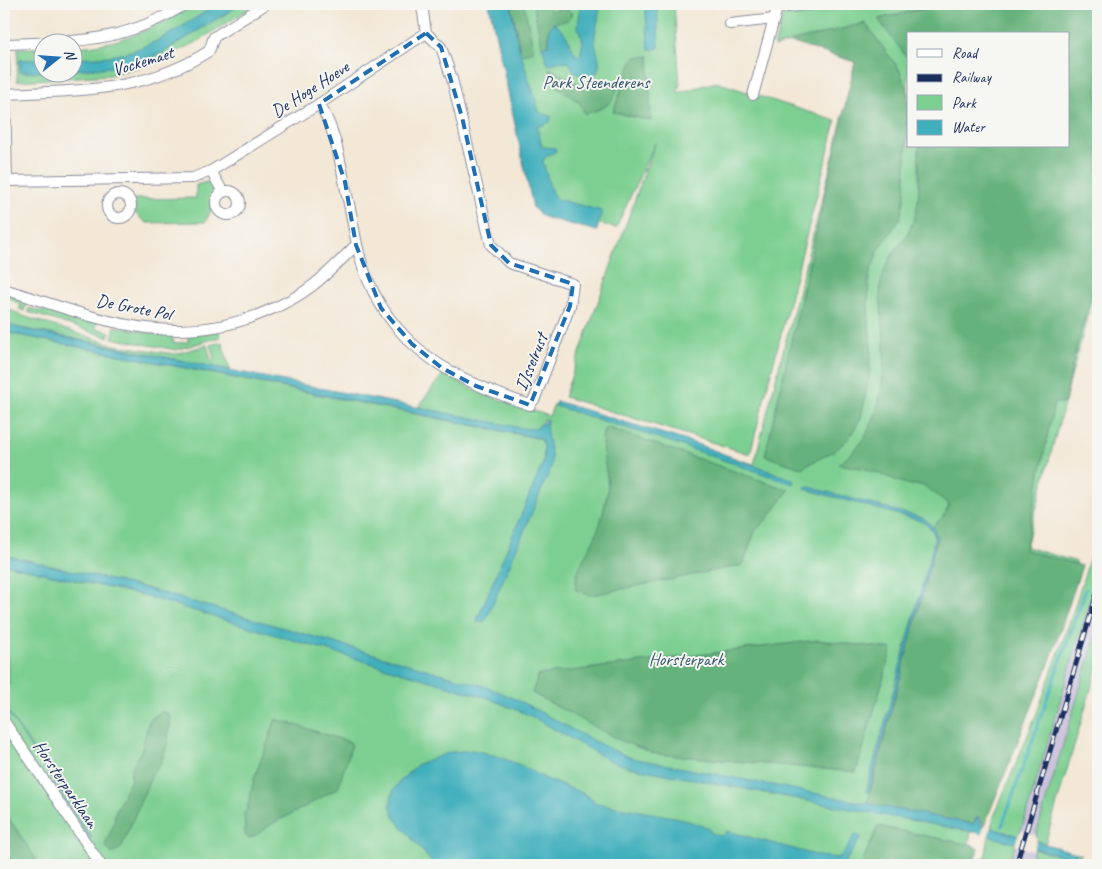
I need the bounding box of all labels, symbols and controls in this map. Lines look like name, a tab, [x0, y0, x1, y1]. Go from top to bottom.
north arrow	[32, 32, 82, 82]
legend	[907, 32, 1070, 148]
street label: Vockemaet	[110, 41, 178, 81]
text: Road	[952, 44, 979, 63]
text: N	[61, 48, 80, 63]
street label: De Hoge Hoeve	[267, 55, 354, 122]
text: Railway	[952, 68, 993, 87]
park label: Park Steenderens	[543, 71, 651, 93]
text: Park	[952, 94, 977, 113]
text: Water	[952, 118, 986, 137]
street label: De Grote Pol	[95, 289, 176, 326]
street label: IJsselrust	[510, 327, 554, 394]
park label: Horsterpark	[649, 648, 725, 670]
street label: Horsterparklaan	[29, 736, 104, 833]

